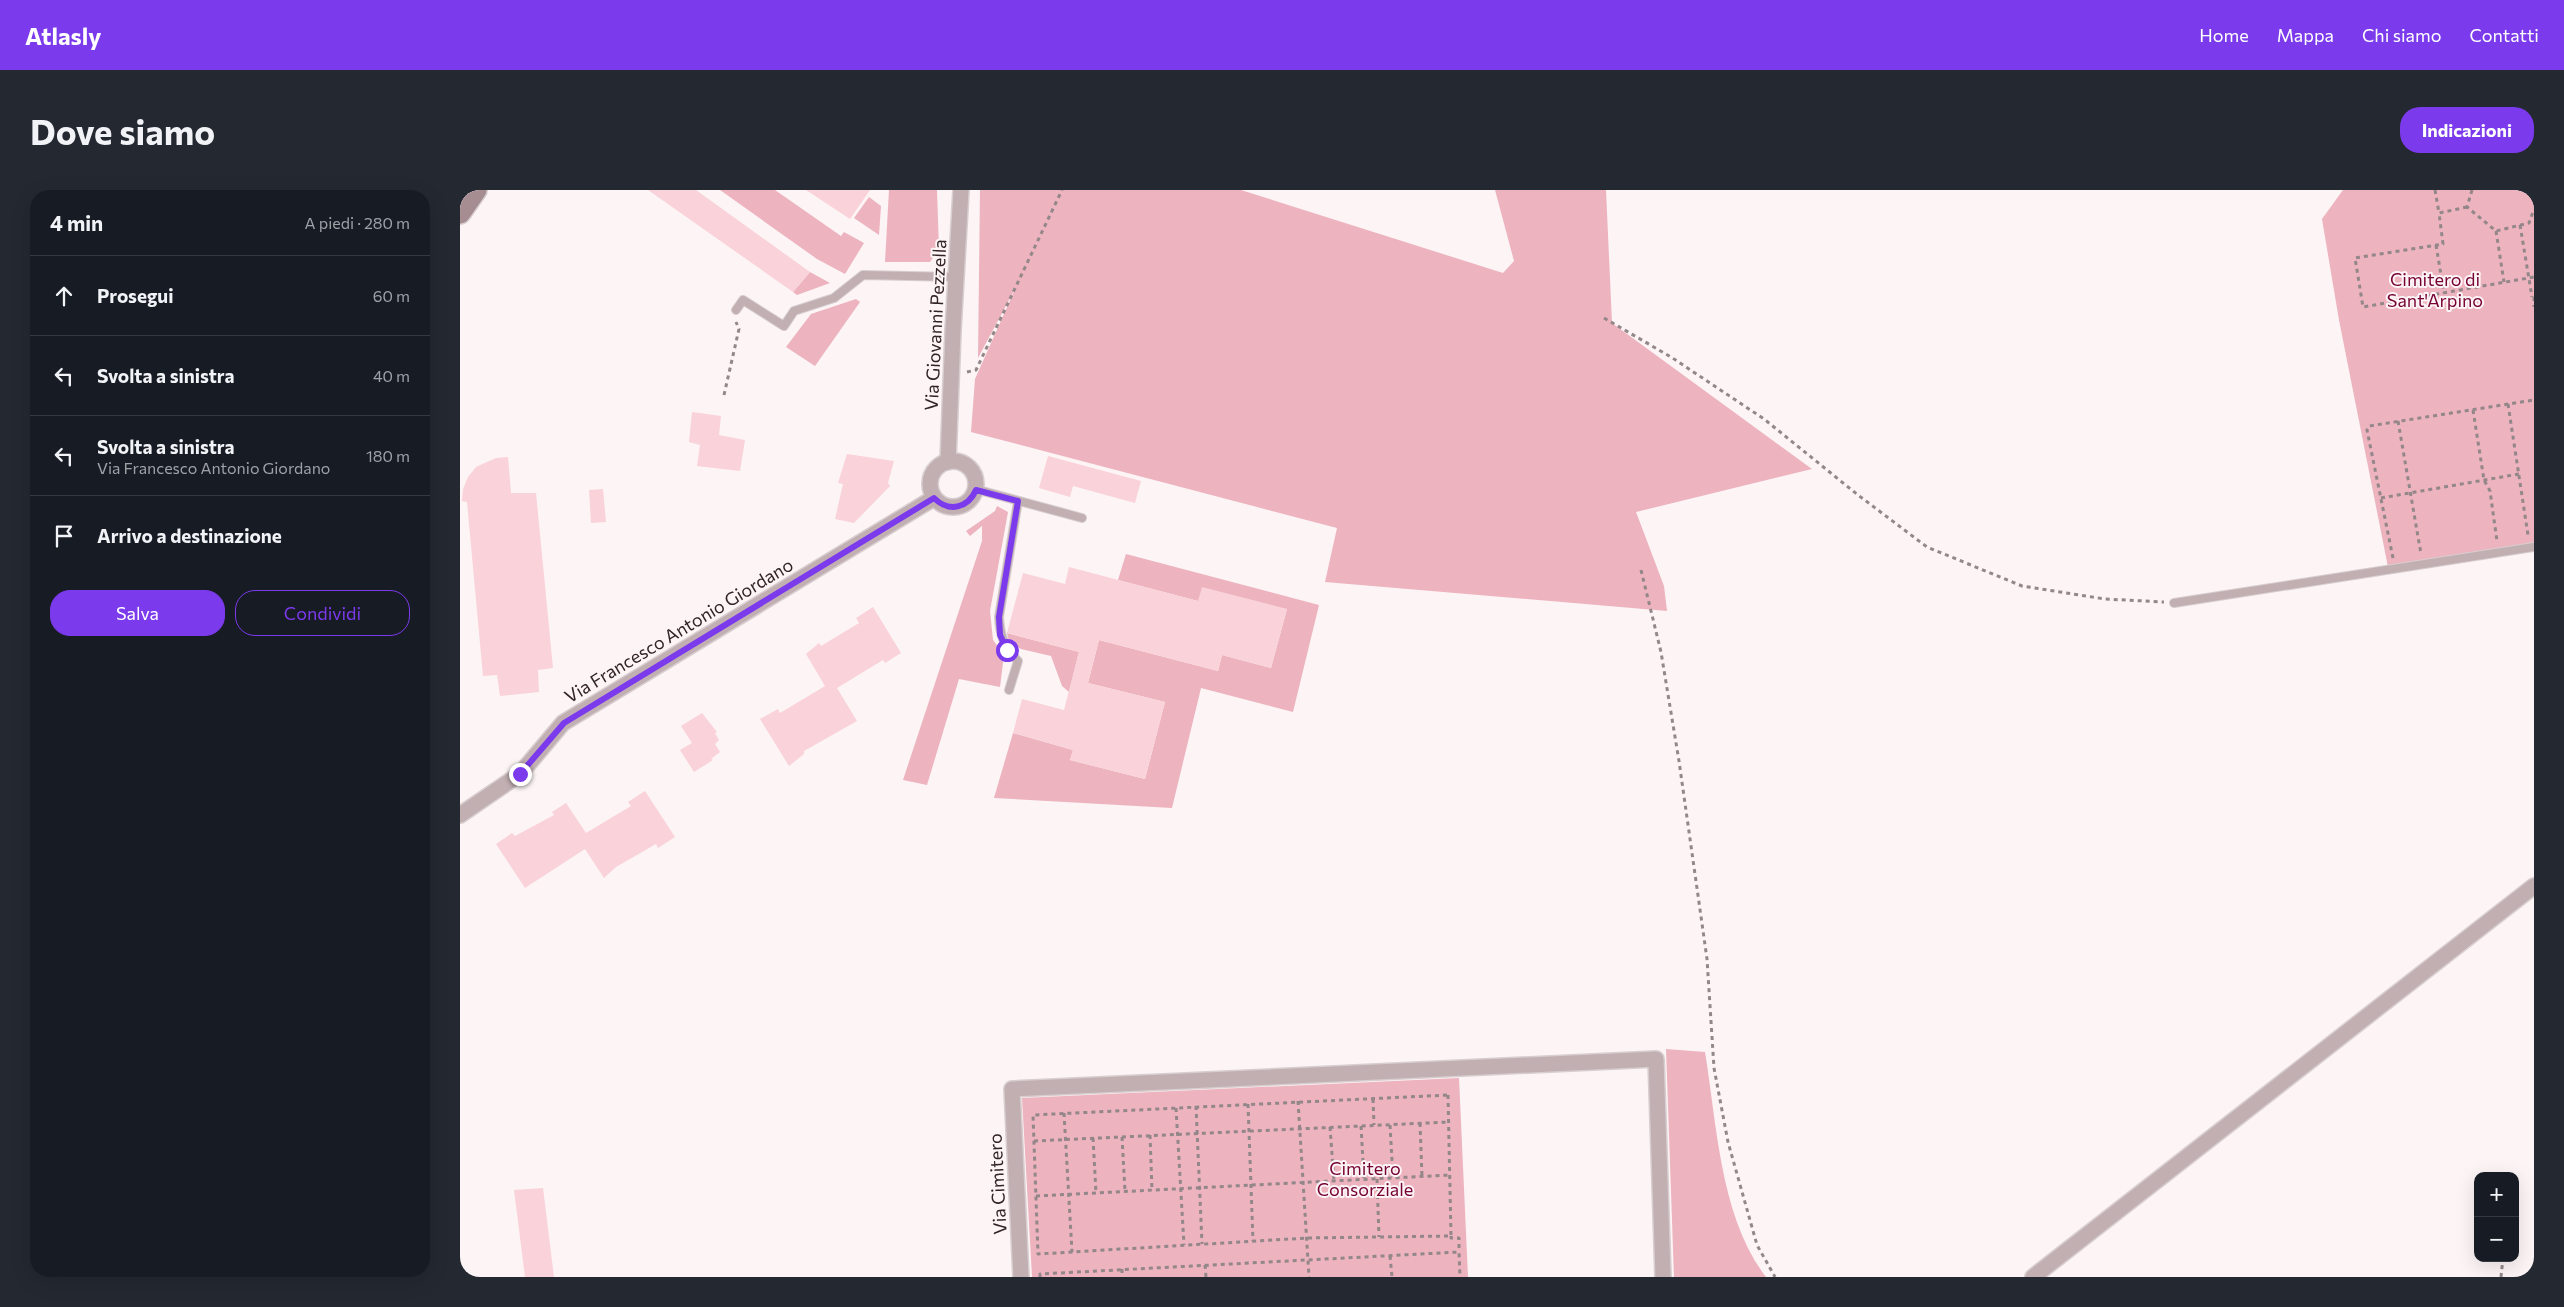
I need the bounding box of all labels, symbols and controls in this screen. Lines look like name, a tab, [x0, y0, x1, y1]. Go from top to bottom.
text: Atlasly	[25, 21, 102, 50]
text: Home	[2199, 24, 2249, 46]
text: Mappa	[2277, 24, 2334, 46]
text: Chi siamo	[2362, 24, 2441, 46]
text: Contatti	[2469, 24, 2539, 46]
button: Indicazioni	[2400, 107, 2534, 153]
text: Dove siamo	[30, 109, 215, 152]
text: 4 min	[50, 210, 103, 235]
text: A piedi · 280 m	[305, 213, 410, 232]
street label: Via Giovanni Pezzella	[920, 239, 950, 411]
park label: Cimitero di Sant'Arpino	[2387, 268, 2483, 311]
icon: ahead	[50, 282, 78, 310]
text: Prosegui	[97, 284, 174, 307]
text: 60 m	[373, 286, 410, 305]
icon: left	[50, 362, 78, 390]
text: Svolta a sinistra	[97, 364, 235, 387]
text: 40 m	[373, 366, 410, 385]
text: Svolta a sinistra	[97, 435, 235, 458]
icon: left	[50, 442, 78, 470]
text: 180 m	[366, 446, 410, 465]
text: Via Francesco Antonio Giordano	[97, 458, 330, 477]
icon: arrive	[50, 522, 78, 550]
text: Arrivo a destinazione	[97, 524, 282, 547]
street label: Via Francesco Antonio Giordano	[560, 553, 797, 707]
button: Salva	[50, 590, 225, 636]
button: Condividi	[235, 590, 410, 636]
route start	[996, 639, 1019, 662]
route end	[509, 763, 532, 786]
street label: Via Cimitero	[983, 1133, 1011, 1235]
park label: Cimitero Consorziale	[1317, 1157, 1413, 1200]
map controls	[2474, 1172, 2519, 1262]
button: +	[2474, 1172, 2519, 1217]
button: −	[2474, 1217, 2519, 1262]

